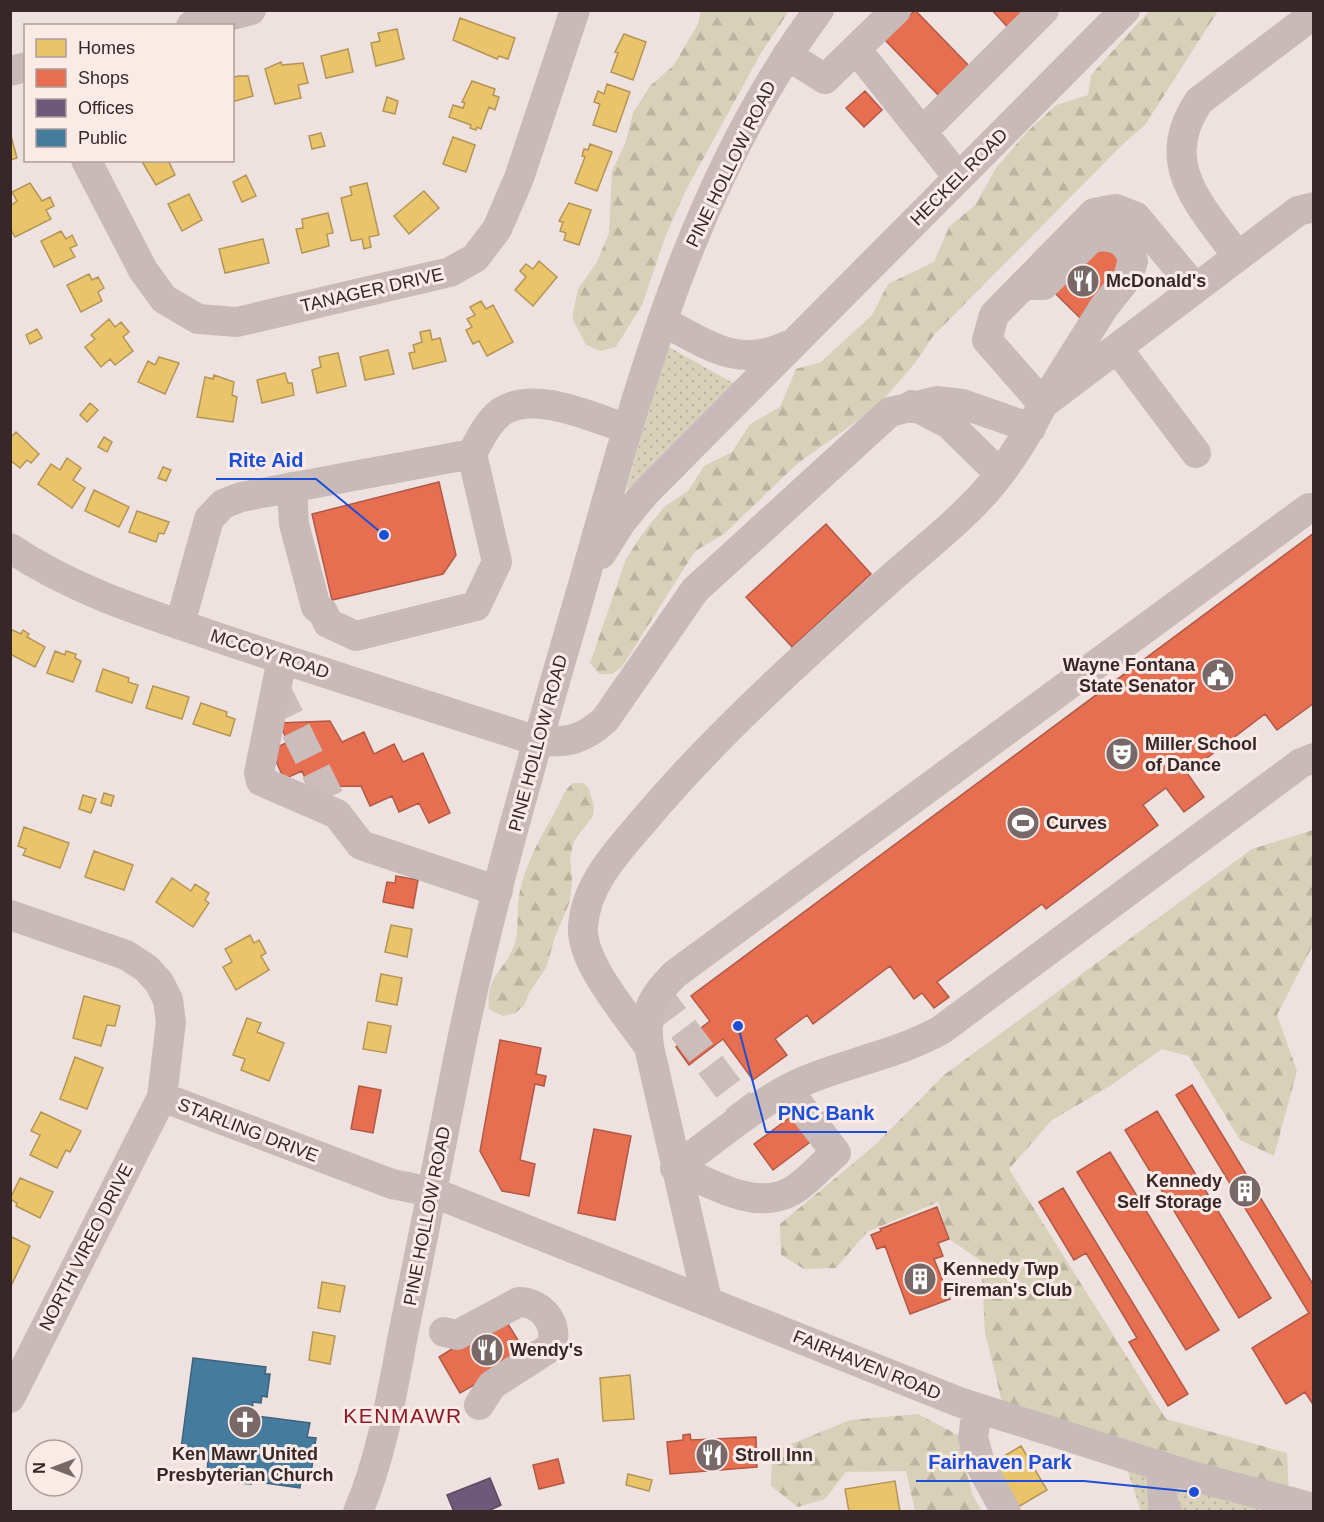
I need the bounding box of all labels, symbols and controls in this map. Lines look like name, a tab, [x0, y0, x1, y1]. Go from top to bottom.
legend	[24, 24, 234, 162]
text: Homes	[78, 38, 135, 58]
text: Shops	[78, 68, 129, 88]
street label: PINE HOLLOW ROAD	[682, 78, 780, 250]
text: Offices	[78, 98, 134, 118]
street label: HECKEL ROAD	[907, 125, 1011, 229]
text: Public	[78, 128, 127, 148]
restaurant icon: McDonald's	[1065, 263, 1101, 299]
street label: TANAGER DRIVE	[299, 264, 445, 316]
place label: McDonald's	[1106, 271, 1206, 291]
callout: Rite Aid	[216, 441, 316, 479]
text: Rite Aid	[229, 449, 303, 471]
street label: MCCOY ROAD	[208, 625, 332, 683]
street label: PINE HOLLOW ROAD	[505, 652, 571, 834]
place label: Wayne Fontana State Senator	[1063, 655, 1196, 696]
public building icon: Wayne Fontana State Senator	[1200, 657, 1236, 693]
place label: Miller School of Dance	[1145, 734, 1257, 775]
theatre icon: Miller School of Dance	[1104, 736, 1140, 772]
sports icon: Curves	[1005, 805, 1041, 841]
place label: Curves	[1046, 813, 1107, 833]
street label: STARLING DRIVE	[175, 1094, 321, 1166]
callout: PNC Bank	[766, 1094, 887, 1132]
text: PNC Bank	[778, 1102, 875, 1124]
street label: PINE HOLLOW ROAD	[400, 1125, 454, 1307]
street label: NORTH VIREO DRIVE	[35, 1160, 137, 1334]
place label: Kennedy Self Storage	[1117, 1171, 1222, 1212]
building icon: Kennedy Self Storage	[1227, 1173, 1263, 1209]
place label: Kennedy Twp Fireman's Club	[943, 1259, 1072, 1300]
building icon: Kennedy Twp Fireman's Club	[902, 1261, 938, 1297]
street label: FAIRHAVEN ROAD	[790, 1326, 944, 1404]
restaurant icon: Wendy's	[469, 1332, 505, 1368]
place label: Wendy's	[510, 1340, 583, 1360]
church icon: Ken Mawr United Presbyterian Church	[227, 1404, 263, 1440]
district label: KENMAWR	[343, 1404, 463, 1427]
restaurant icon: Stroll Inn	[694, 1437, 730, 1473]
north arrow	[24, 1438, 84, 1498]
callout: Fairhaven Park	[916, 1443, 1084, 1481]
place label: Ken Mawr United Presbyterian Church	[156, 1444, 334, 1485]
place label: Stroll Inn	[735, 1445, 813, 1465]
text: Fairhaven Park	[928, 1451, 1073, 1473]
text: N	[31, 1462, 48, 1474]

